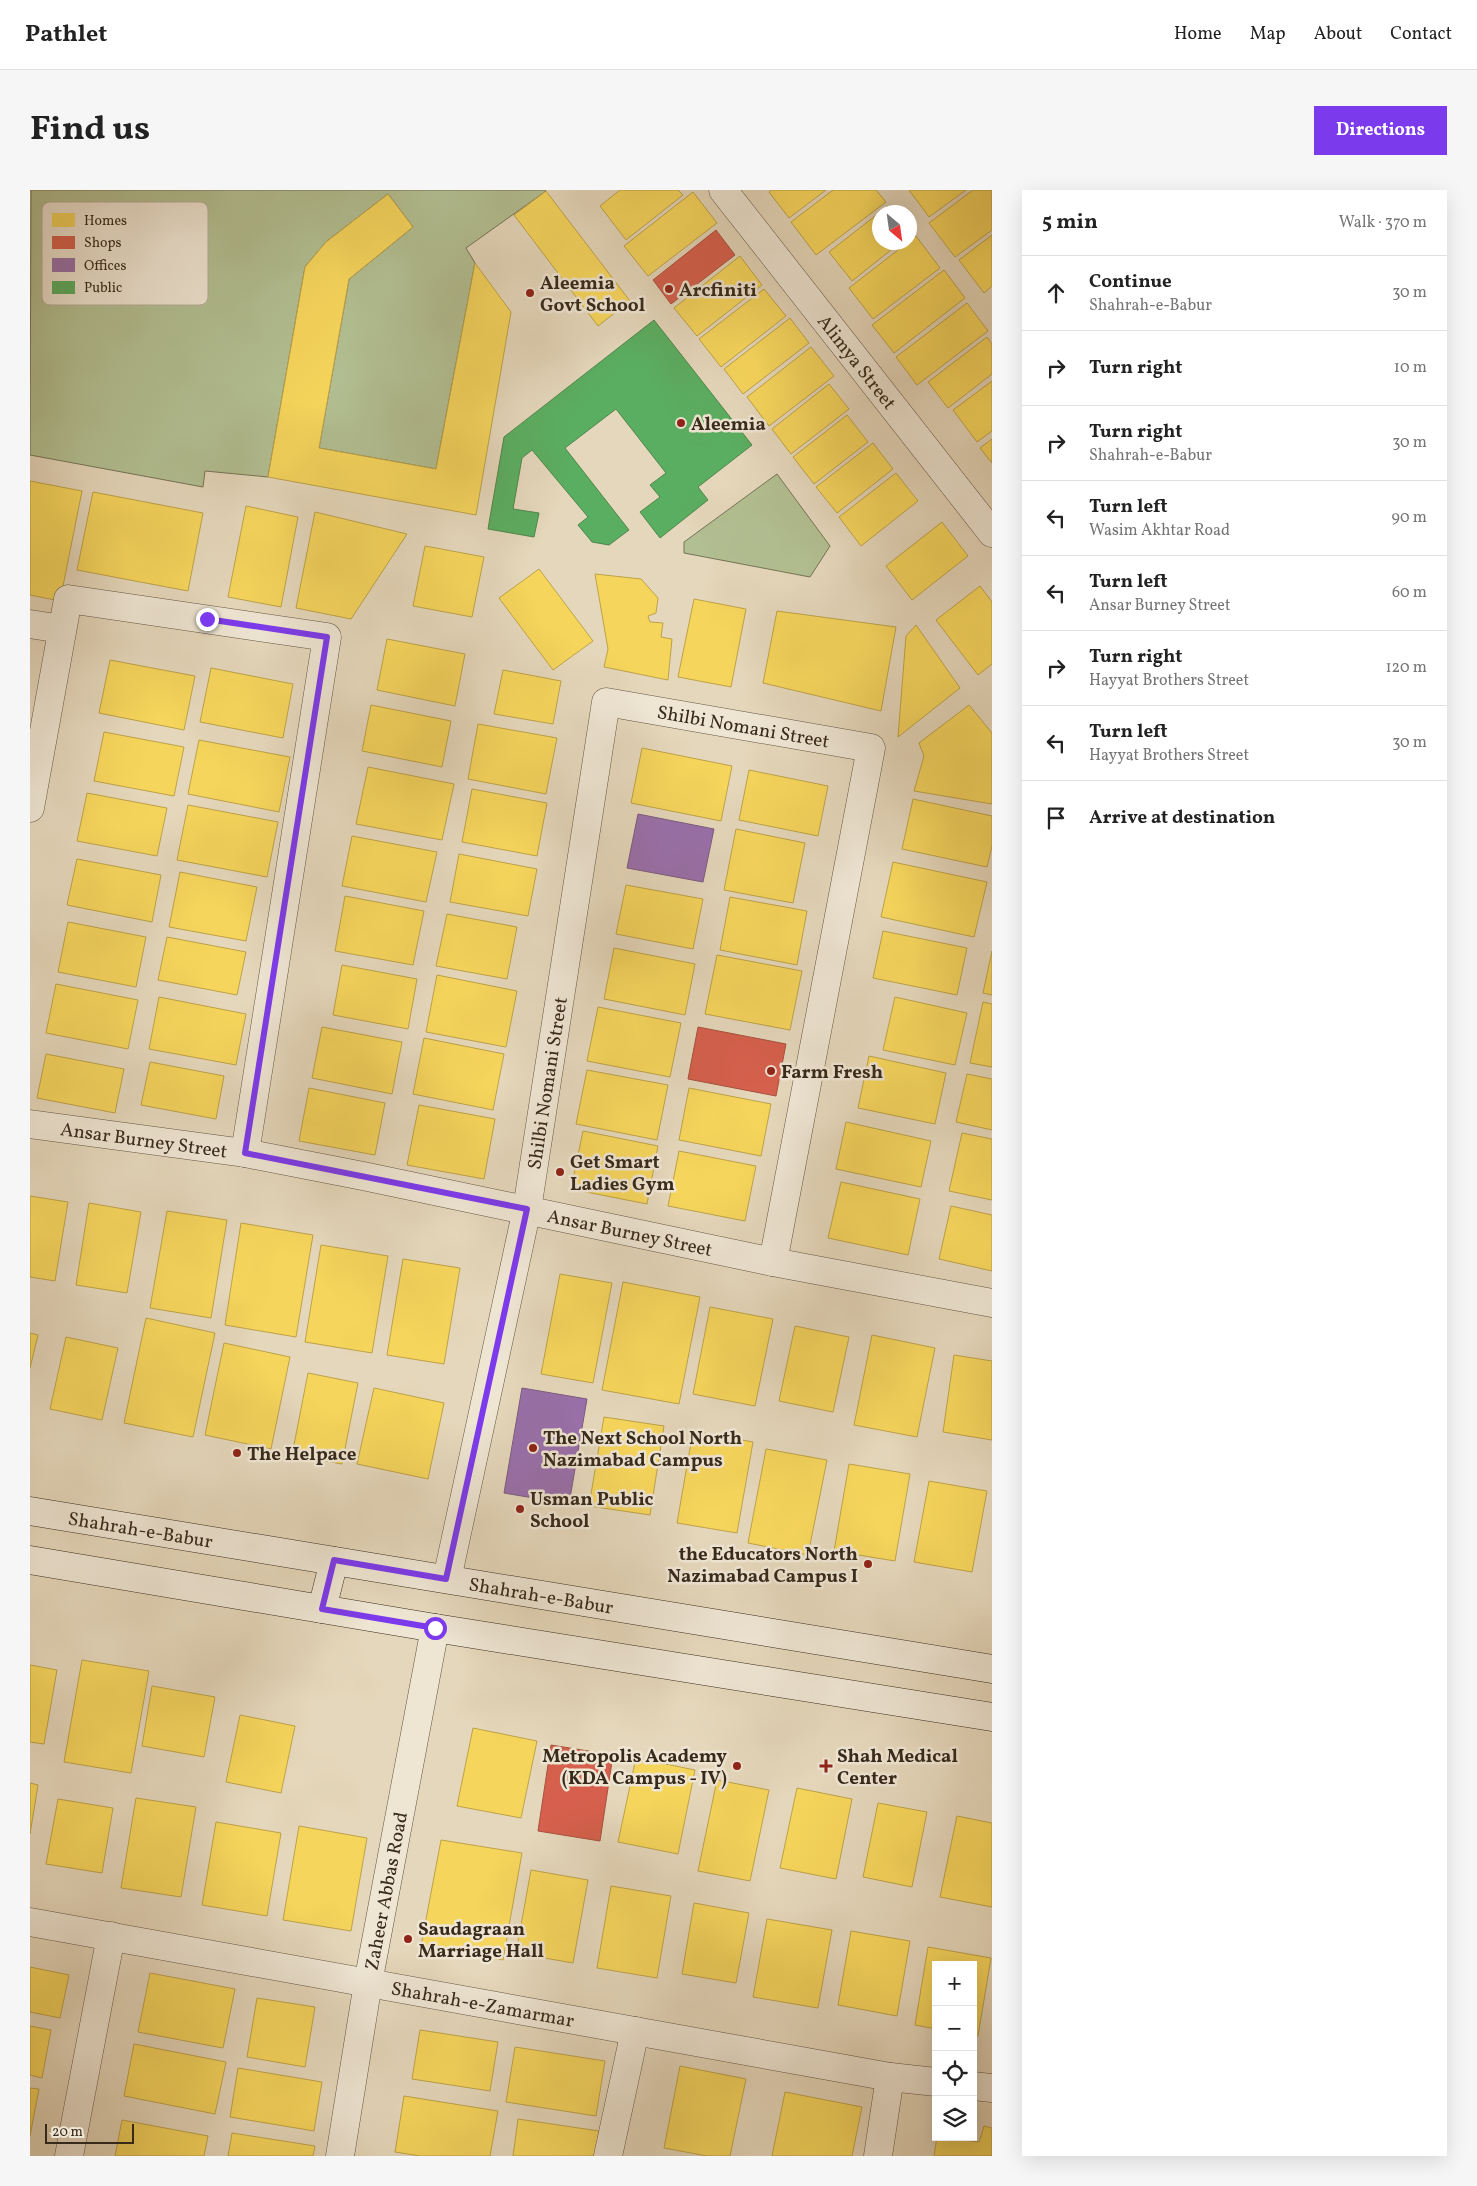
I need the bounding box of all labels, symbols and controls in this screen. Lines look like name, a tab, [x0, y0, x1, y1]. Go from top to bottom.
text: Pathlet	[25, 18, 107, 52]
text: Home	[1174, 22, 1222, 47]
text: Map	[1250, 22, 1286, 47]
text: About	[1314, 22, 1362, 47]
text: Contact	[1390, 22, 1452, 47]
text: Find us	[30, 106, 150, 154]
button: Directions	[1314, 106, 1447, 155]
legend	[42, 202, 208, 305]
north arrow	[872, 205, 917, 250]
text: 5 min	[1042, 208, 1098, 237]
text: Homes	[84, 212, 127, 231]
text: Walk · 370 m	[1339, 212, 1427, 234]
text: Shops	[84, 234, 122, 253]
text: Offices	[84, 257, 126, 276]
text: Continue	[1089, 269, 1172, 295]
place label: Aleemia Govt School	[540, 271, 645, 319]
place label: Arcfiniti	[679, 278, 757, 304]
text: Public	[84, 279, 122, 298]
icon: ahead	[1042, 279, 1070, 307]
text: 30 m	[1392, 282, 1427, 304]
marker: Arcfiniti	[663, 283, 675, 295]
marker: Aleemia Govt School	[524, 287, 536, 299]
text: Shahrah-e-Babur	[1089, 295, 1212, 317]
street label: Alimya Street	[810, 310, 902, 416]
icon: right	[1042, 354, 1070, 382]
text: Turn right	[1089, 355, 1182, 381]
text: 10 m	[1394, 357, 1427, 379]
place label: Aleemia	[691, 412, 766, 438]
marker: Aleemia	[675, 417, 687, 429]
text: Turn right	[1089, 419, 1182, 445]
icon: right	[1042, 429, 1070, 457]
text: 30 m	[1392, 432, 1427, 454]
text: Shahrah-e-Babur	[1089, 445, 1212, 467]
text: Turn left	[1089, 494, 1168, 520]
icon: left	[1042, 504, 1070, 532]
text: 90 m	[1391, 507, 1427, 529]
text: Wasim Akhtar Road	[1089, 520, 1230, 542]
text: Turn left	[1089, 569, 1168, 595]
icon: left	[1042, 579, 1070, 607]
text: 60 m	[1392, 582, 1427, 604]
text: Ansar Burney Street	[1089, 595, 1231, 617]
route end	[196, 608, 219, 631]
text: Turn right	[1089, 644, 1182, 670]
icon: right	[1042, 654, 1070, 682]
text: 120 m	[1385, 657, 1427, 679]
text: Hayyat Brothers Street	[1089, 670, 1249, 692]
street label: Shilbi Nomani Street	[655, 700, 831, 756]
text: Turn left	[1089, 719, 1168, 745]
icon: left	[1042, 729, 1070, 757]
text: 30 m	[1392, 732, 1427, 754]
text: Hayyat Brothers Street	[1089, 745, 1249, 767]
icon: arrive	[1042, 804, 1070, 832]
text: Arrive at destination	[1089, 805, 1275, 831]
street label: Shilbi Nomani Street	[522, 995, 575, 1172]
place label: Farm Fresh	[781, 1060, 883, 1086]
marker: Farm Fresh	[765, 1065, 777, 1077]
street label: Ansar Burney Street	[59, 1117, 229, 1166]
place label: Get Smart Ladies Gym	[570, 1150, 675, 1198]
marker: Get Smart Ladies Gym	[554, 1166, 566, 1178]
street label: Ansar Burney Street	[545, 1204, 715, 1264]
place label: The Next School North Nazimabad Campus	[543, 1426, 742, 1474]
place label: The Helpace	[247, 1442, 357, 1468]
marker: The Next School North Nazimabad Campus	[527, 1442, 539, 1454]
marker: The Helpace	[231, 1447, 243, 1459]
place label: Usman Public School	[530, 1487, 654, 1535]
marker: Usman Public School	[514, 1503, 526, 1515]
street label: Shahrah-e-Babur	[66, 1506, 214, 1556]
place label: the Educators North Nazimabad Campus I	[667, 1542, 858, 1590]
marker: the Educators North Nazimabad Campus I	[862, 1558, 874, 1570]
street label: Shahrah-e-Babur	[467, 1572, 615, 1622]
route start	[424, 1617, 447, 1640]
place label: Metropolis Academy (KDA Campus - IV)	[542, 1744, 727, 1792]
place label: Shah Medical Center	[837, 1744, 958, 1792]
marker: Shah Medical Center	[819, 1759, 833, 1773]
marker: Metropolis Academy (KDA Campus - IV)	[731, 1760, 743, 1772]
street label: Zaheer Abbas Road	[360, 1810, 415, 1973]
place label: Saudagraan Marriage Hall	[418, 1917, 544, 1965]
marker: Saudagraan Marriage Hall	[402, 1933, 414, 1945]
map controls	[932, 1961, 977, 2141]
button: +	[932, 1961, 977, 2006]
street label: Shahrah-e-Zamarmar	[389, 1976, 576, 2035]
button: −	[932, 2006, 977, 2051]
button: locate	[932, 2051, 977, 2096]
button: layers	[932, 2096, 977, 2141]
scale bar	[45, 2121, 134, 2144]
text: 20 m	[52, 2123, 83, 2142]

